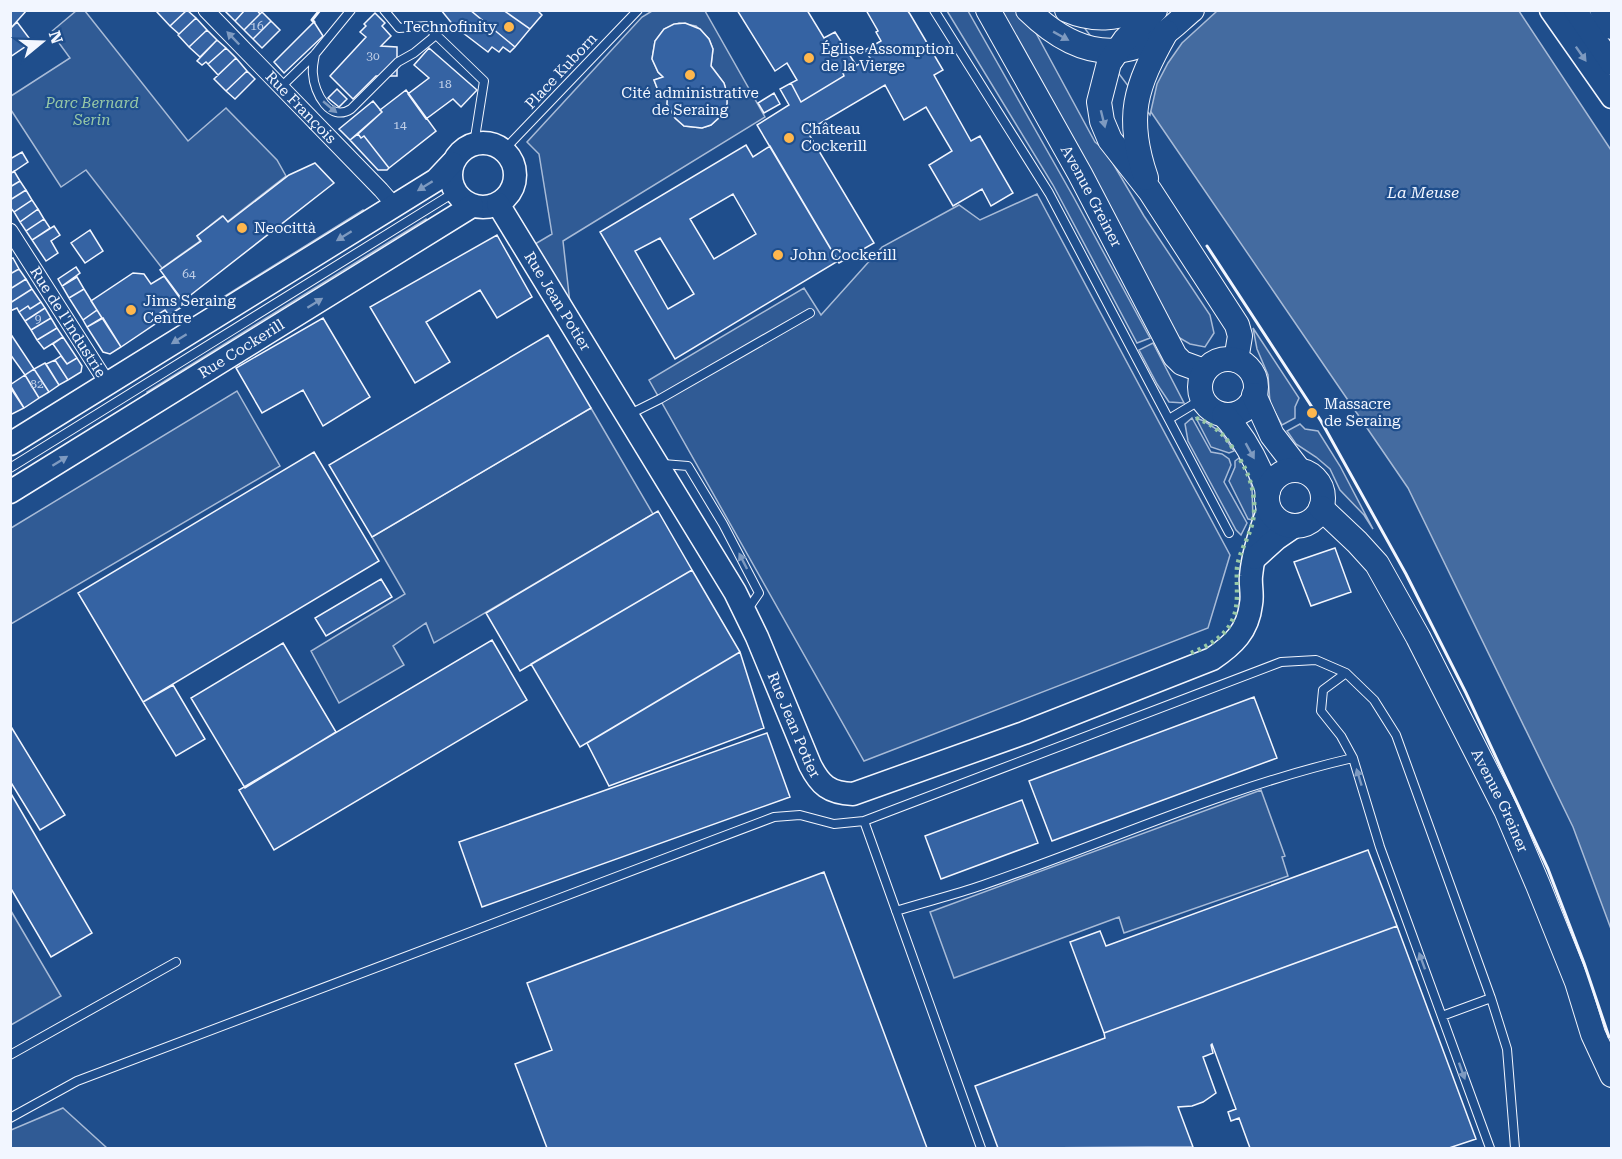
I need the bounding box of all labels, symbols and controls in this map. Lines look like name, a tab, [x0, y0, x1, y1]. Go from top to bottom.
north arrow	[12, 12, 72, 72]
place label: Technofinity	[404, 18, 497, 36]
house number: 16	[250, 19, 264, 33]
marker: Technofinity	[502, 20, 516, 34]
text: N	[45, 28, 67, 46]
street label: Place Kuborn	[521, 29, 601, 113]
one-way arrow	[227, 31, 241, 45]
one-way arrow	[1053, 31, 1070, 41]
place label: Église Assomption de la Vierge	[821, 40, 955, 75]
one-way arrow	[1575, 45, 1587, 61]
house number: 30	[366, 49, 380, 63]
marker: Église Assomption de la Vierge	[802, 51, 816, 65]
street label: Rue François	[262, 68, 340, 147]
marker: Cité administrative de Seraing	[683, 68, 697, 82]
house number: 18	[438, 77, 452, 91]
place label: Cité administrative de Seraing	[621, 84, 759, 119]
park label: Parc Bernard Serin	[44, 94, 139, 129]
one-way arrow	[322, 100, 338, 113]
one-way arrow	[1098, 110, 1108, 129]
house number: 14	[393, 118, 407, 132]
place label: Château Cockerill	[801, 120, 867, 155]
marker: Château Cockerill	[782, 131, 796, 145]
street label: Avenue Greiner	[1057, 142, 1126, 250]
one-way arrow	[417, 181, 433, 192]
water label: La Meuse	[1386, 183, 1459, 202]
place label: Neocittà	[254, 219, 316, 237]
marker: Neocittà	[235, 221, 249, 235]
one-way arrow	[336, 231, 352, 242]
place label: John Cockerill	[790, 246, 897, 264]
street label: Rue Jean Potier	[520, 248, 595, 354]
marker: John Cockerill	[771, 248, 785, 262]
street label: Rue de l'Industrie	[26, 263, 110, 381]
house number: 64	[182, 267, 196, 281]
place label: Jims Seraing Centre	[143, 292, 236, 327]
one-way arrow	[307, 297, 323, 308]
marker: Jims Seraing Centre	[124, 303, 138, 317]
house number: 9	[35, 312, 42, 326]
street label: Rue Cockerill	[195, 315, 288, 382]
one-way arrow	[171, 334, 187, 345]
house number: 82	[30, 377, 44, 391]
place label: Massacre de Seraing	[1324, 395, 1401, 430]
marker: Massacre de Seraing	[1305, 406, 1319, 420]
one-way arrow	[1245, 442, 1255, 459]
one-way arrow	[52, 455, 68, 466]
one-way arrow	[738, 553, 747, 570]
street label: Rue Jean Potier	[764, 669, 824, 781]
street label: Avenue Greiner	[1467, 746, 1532, 855]
one-way arrow	[1354, 768, 1363, 786]
one-way arrow	[1416, 952, 1426, 970]
one-way arrow	[1458, 1062, 1467, 1080]

